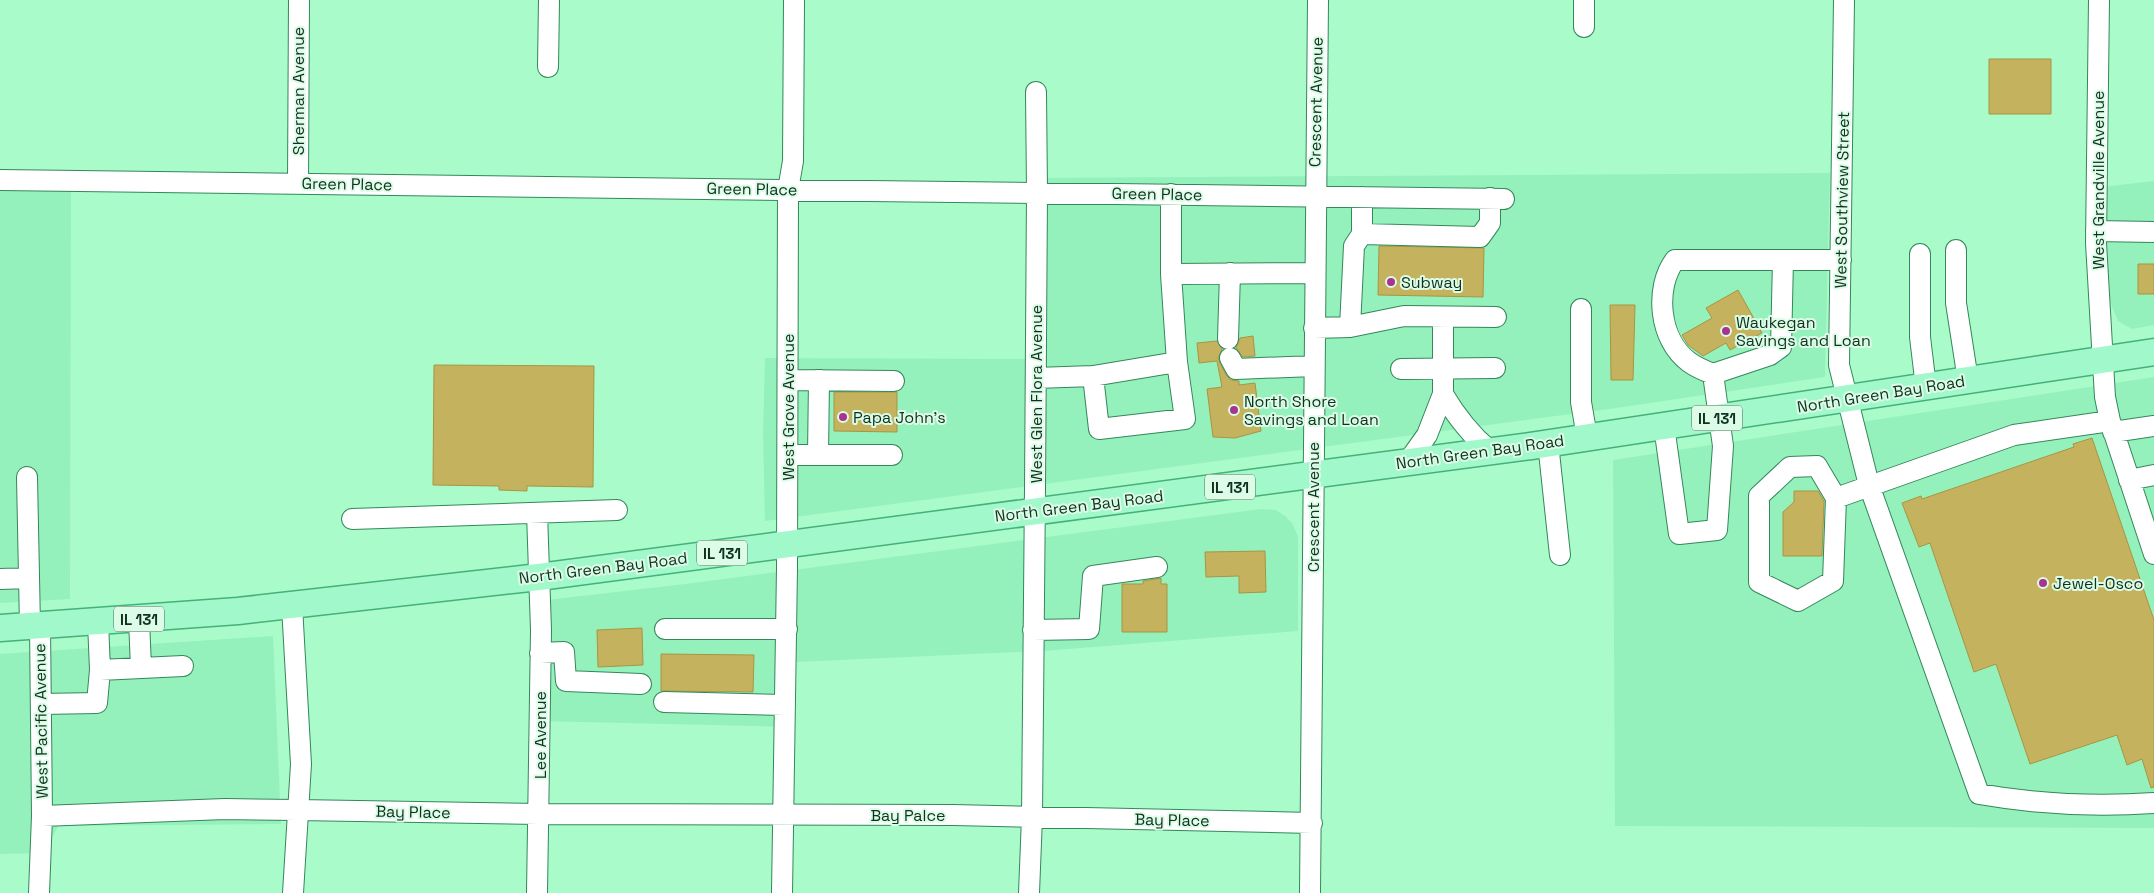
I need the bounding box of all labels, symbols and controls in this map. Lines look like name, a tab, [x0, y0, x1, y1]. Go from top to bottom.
street label: Sherman Avenue	[288, 27, 309, 155]
street label: Crescent Avenue	[1304, 37, 1328, 167]
street label: West Grandville Avenue	[2088, 91, 2109, 269]
street label: West Southview Street	[1830, 111, 1854, 289]
street label: Green Place	[301, 173, 393, 195]
street label: Green Place	[706, 178, 798, 200]
street label: Green Place	[1111, 183, 1203, 205]
place label: Subway	[1401, 272, 1462, 293]
marker: Subway	[1385, 276, 1397, 288]
street label: West Glen Flora Avenue	[1026, 305, 1047, 483]
place label: Waukegan Savings and Loan	[1736, 312, 1871, 351]
marker: Waukegan Savings and Loan	[1720, 325, 1732, 337]
street label: West Grove Avenue	[778, 333, 799, 481]
street label: North Green Bay Road	[1796, 370, 1966, 418]
place label: North Shore Savings and Loan	[1244, 391, 1379, 430]
marker: North Shore Savings and Loan	[1228, 404, 1240, 416]
road number: IL 131	[1692, 406, 1742, 430]
place label: Papa John's	[853, 407, 946, 428]
marker: Papa John's	[837, 411, 849, 423]
street label: North Green Bay Road	[1394, 430, 1566, 474]
street label: Crescent Avenue	[1303, 442, 1324, 572]
road number: IL 131	[1205, 474, 1255, 500]
street label: North Green Bay Road	[993, 485, 1165, 527]
road number: IL 131	[697, 540, 747, 566]
street label: North Green Bay Road	[517, 547, 689, 589]
place label: Jewel-Osco	[2053, 573, 2143, 594]
marker: Jewel-Osco	[2037, 577, 2049, 589]
road number: IL 131	[114, 606, 164, 632]
street label: West Pacific Avenue	[29, 643, 53, 799]
street label: Lee Avenue	[530, 691, 551, 779]
street label: Bay Place	[375, 801, 451, 823]
street label: Bay Palce	[870, 805, 946, 826]
street label: Bay Place	[1134, 809, 1210, 831]

